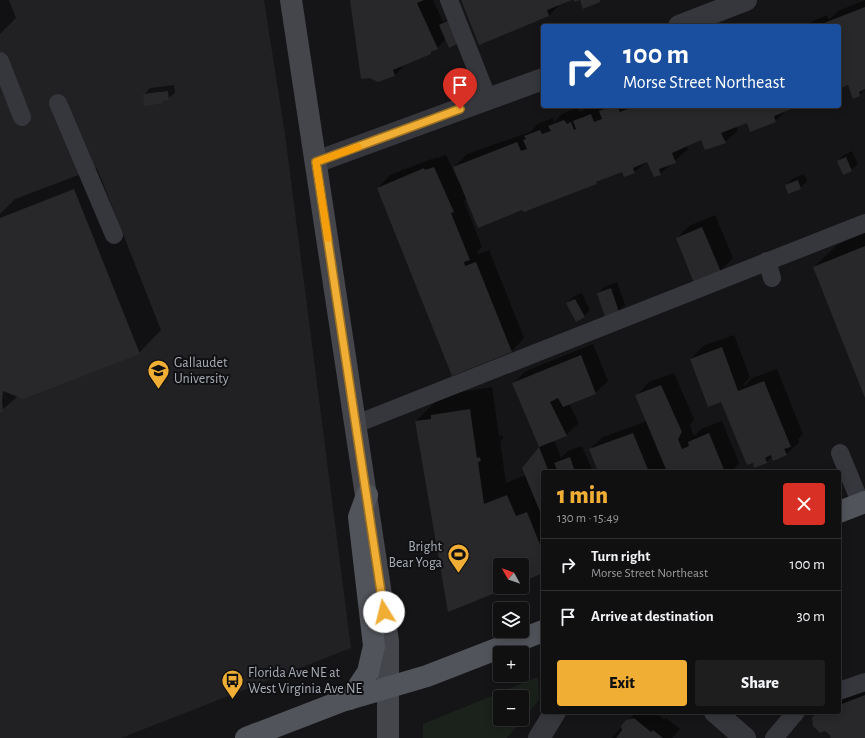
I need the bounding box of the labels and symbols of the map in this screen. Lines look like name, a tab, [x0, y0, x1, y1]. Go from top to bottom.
pin	[443, 68, 477, 109]
place label: Gallaudet University	[174, 356, 229, 386]
school or university icon: Gallaudet University	[146, 358, 172, 391]
place label: Bright Bear Yoga	[389, 540, 443, 570]
sports icon: Bright Bear Yoga	[445, 542, 471, 575]
north arrow	[493, 558, 529, 594]
position arrow	[363, 591, 405, 633]
place label: Florida Ave NE at West Virginia Ave NE	[248, 666, 363, 696]
bus stop icon: Florida Ave NE at West Virginia Ave NE	[220, 668, 246, 701]

